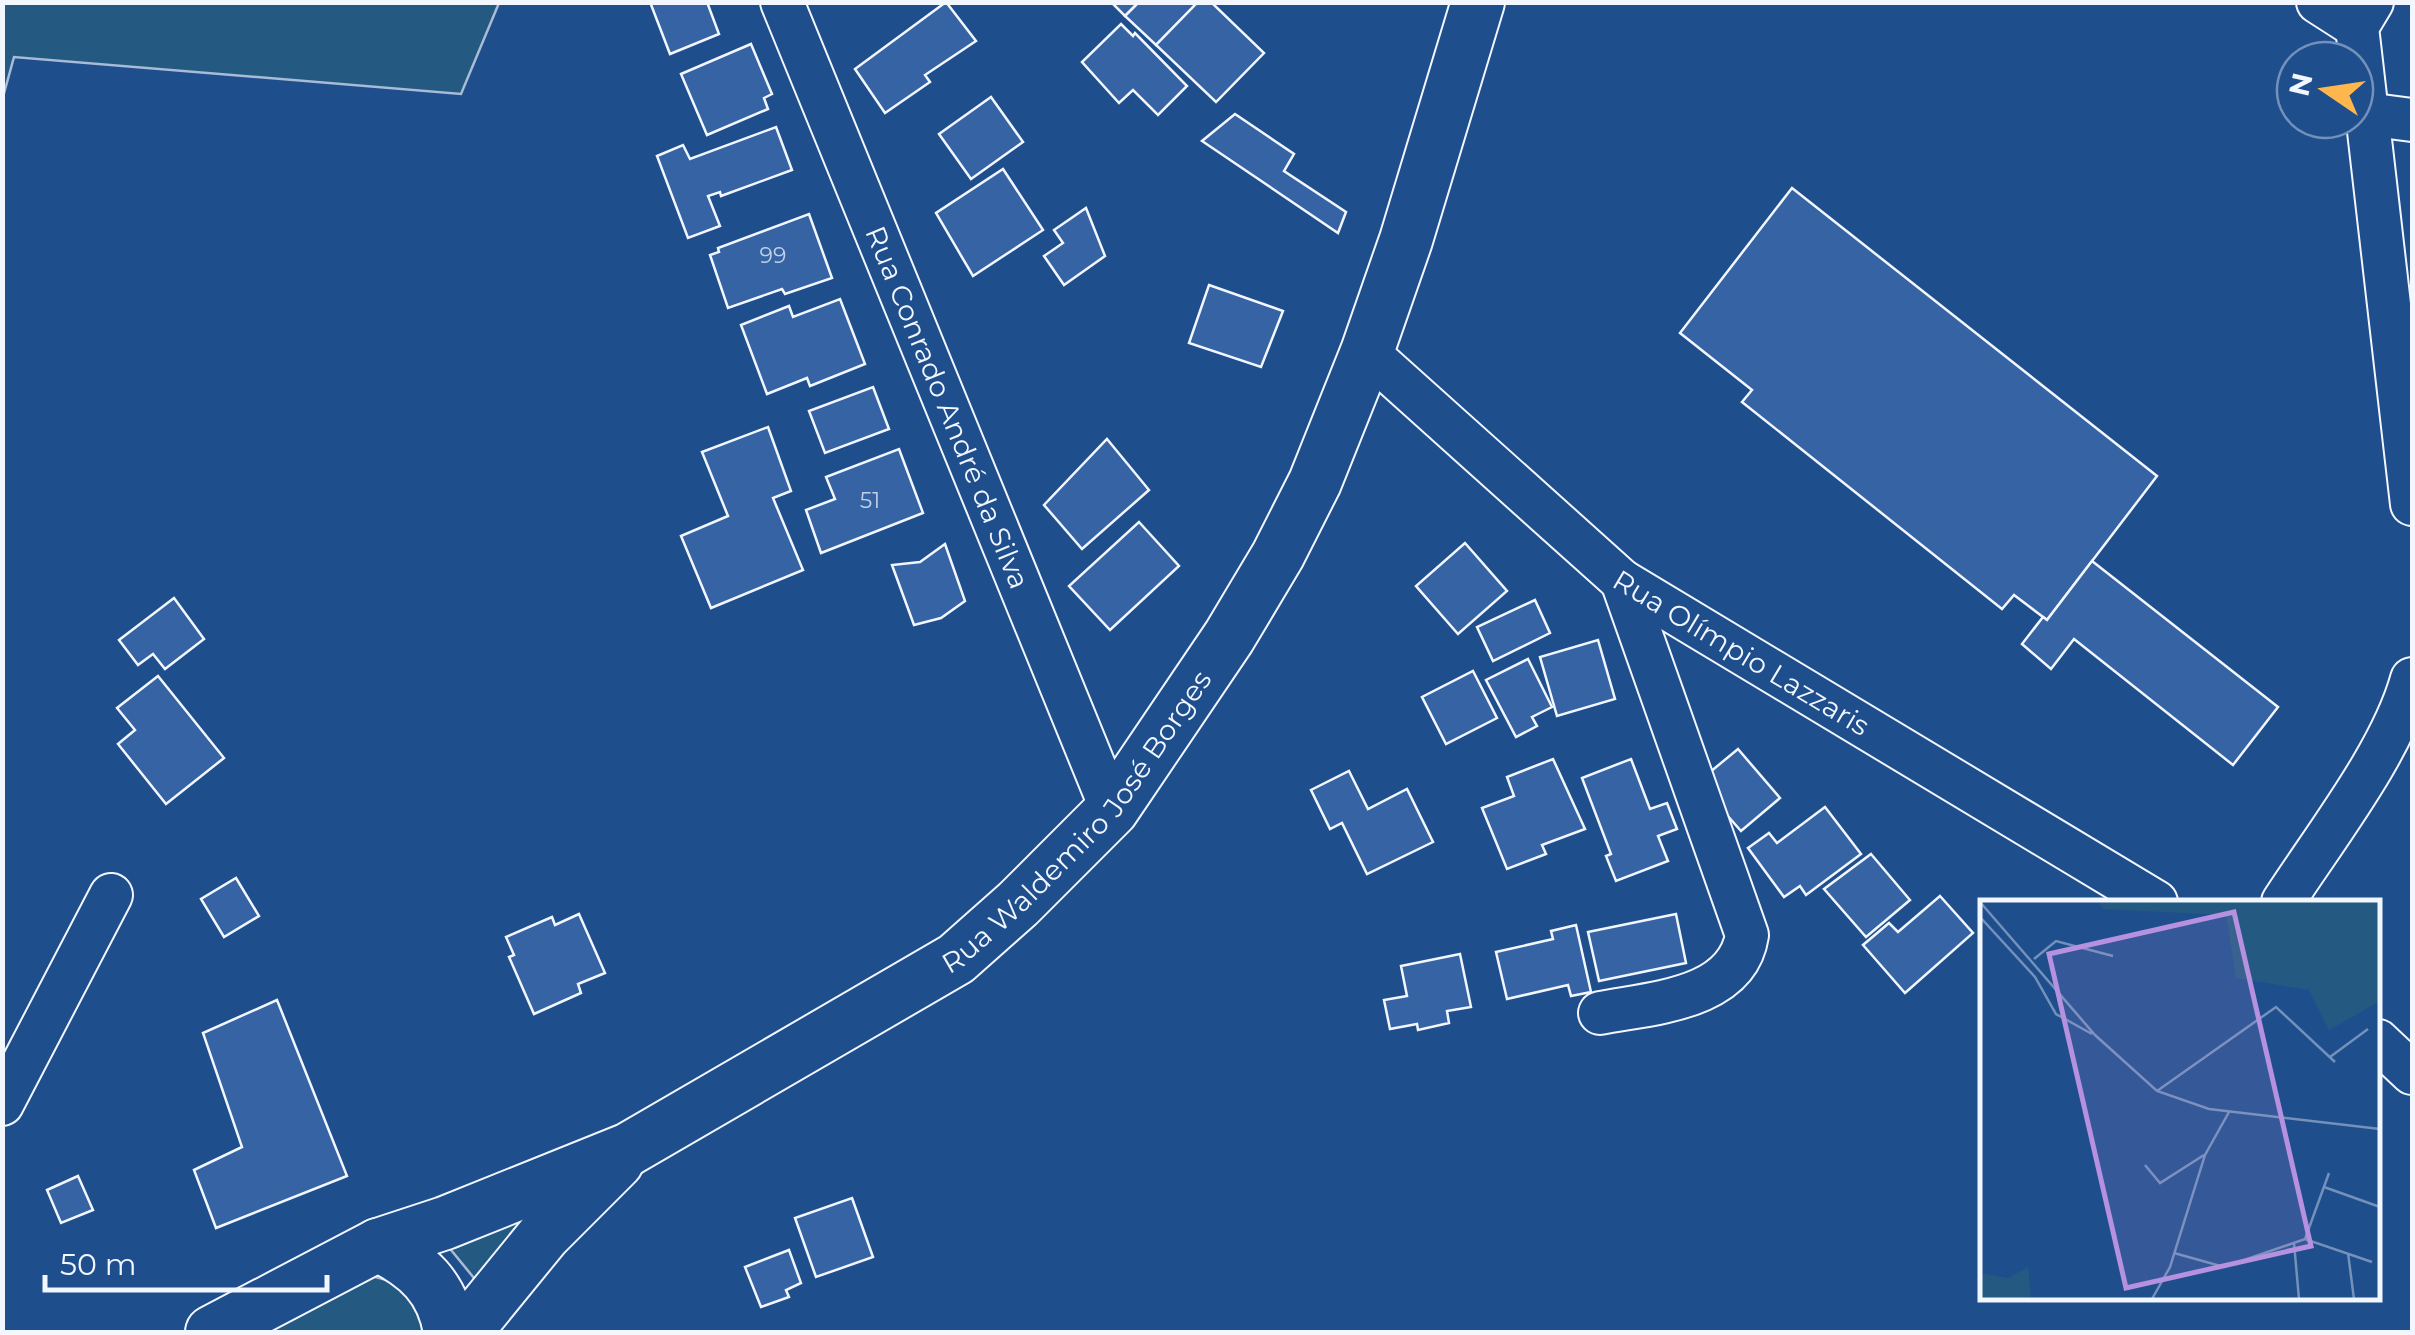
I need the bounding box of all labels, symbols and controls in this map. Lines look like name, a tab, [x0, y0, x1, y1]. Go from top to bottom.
north arrow	[2275, 40, 2375, 140]
text: N	[2282, 70, 2320, 99]
street label: Rua Conrado André da Silva	[858, 221, 1037, 594]
house number: 99	[760, 242, 786, 269]
house number: 51	[860, 487, 880, 514]
street label: Rua Olímpio Lazzaris	[1607, 563, 1876, 743]
street label: Rua Waldemiro José Borges	[936, 664, 1218, 981]
inset map	[1980, 900, 2380, 1300]
scale bar	[45, 1230, 328, 1292]
text: 50 m	[60, 1246, 137, 1283]

